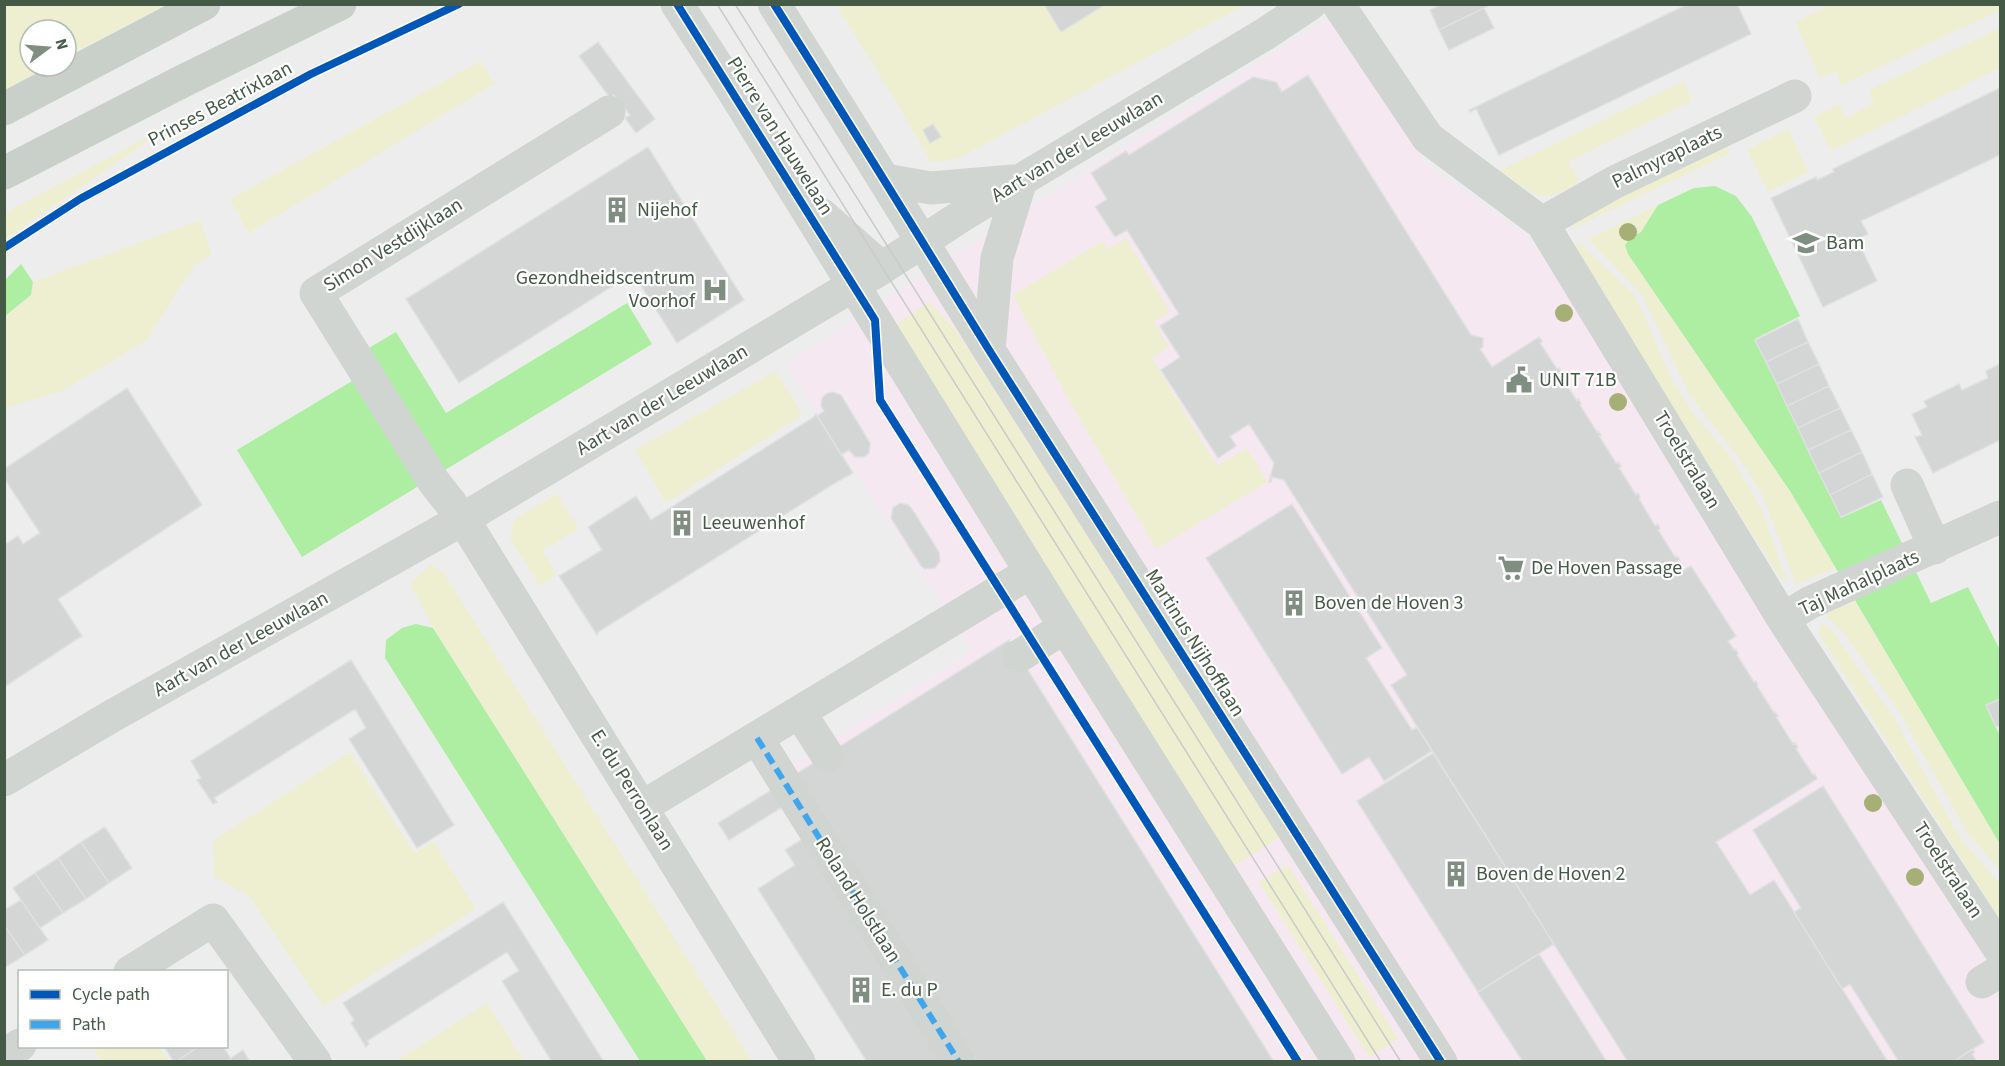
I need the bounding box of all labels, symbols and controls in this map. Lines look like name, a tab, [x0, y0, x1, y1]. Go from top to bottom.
north arrow	[18, 18, 78, 78]
text: N	[49, 36, 73, 52]
street label: Pierre van Hauwelaan	[720, 51, 840, 221]
street label: Prinses Beatrixlaan	[143, 54, 297, 154]
street label: Aart van der Leeuwlaan	[986, 85, 1168, 209]
street label: Palmyraplaats	[1607, 118, 1727, 196]
street label: Simon Vestdijklaan	[318, 191, 468, 299]
building icon: Nijehof	[602, 195, 632, 225]
place label: Nijehof	[637, 196, 698, 224]
school or university icon: Bam	[1791, 228, 1821, 258]
place label: Bam	[1826, 229, 1864, 257]
place label: Gezondheidscentrum Voorhof	[516, 264, 696, 315]
hospital icon: Gezondheidscentrum Voorhof	[700, 275, 730, 305]
street label: Aart van der Leeuwlaan	[571, 338, 753, 462]
public building icon: UNIT 71B	[1504, 365, 1534, 395]
place label: UNIT 71B	[1539, 366, 1616, 394]
street label: Troelstralaan	[1647, 406, 1727, 514]
building icon: Leeuwenhof	[667, 508, 697, 538]
place label: Leeuwenhof	[702, 509, 806, 537]
street label: Taj Mahalplaats	[1794, 543, 1924, 623]
supermarket icon: De Hoven Passage	[1496, 553, 1526, 583]
place label: De Hoven Passage	[1531, 554, 1682, 582]
street label: Martinus Nijhofflaan	[1138, 564, 1252, 722]
street label: Aart van der Leeuwlaan	[149, 584, 333, 704]
building icon: Boven de Hoven 3	[1279, 588, 1309, 618]
place label: Boven de Hoven 3	[1314, 589, 1464, 617]
street label: E. du Perronlaan	[584, 724, 680, 856]
street label: Troelstralaan	[1906, 816, 1990, 924]
street label: Roland Holstlaan	[808, 832, 908, 968]
building icon: Boven de Hoven 2	[1441, 859, 1471, 889]
place label: Boven de Hoven 2	[1476, 860, 1626, 888]
legend	[18, 970, 228, 1048]
building icon: E. du P	[846, 975, 876, 1005]
place label: E. du P	[881, 976, 938, 1004]
text: Cycle path	[72, 982, 150, 1007]
text: Path	[72, 1012, 106, 1037]

